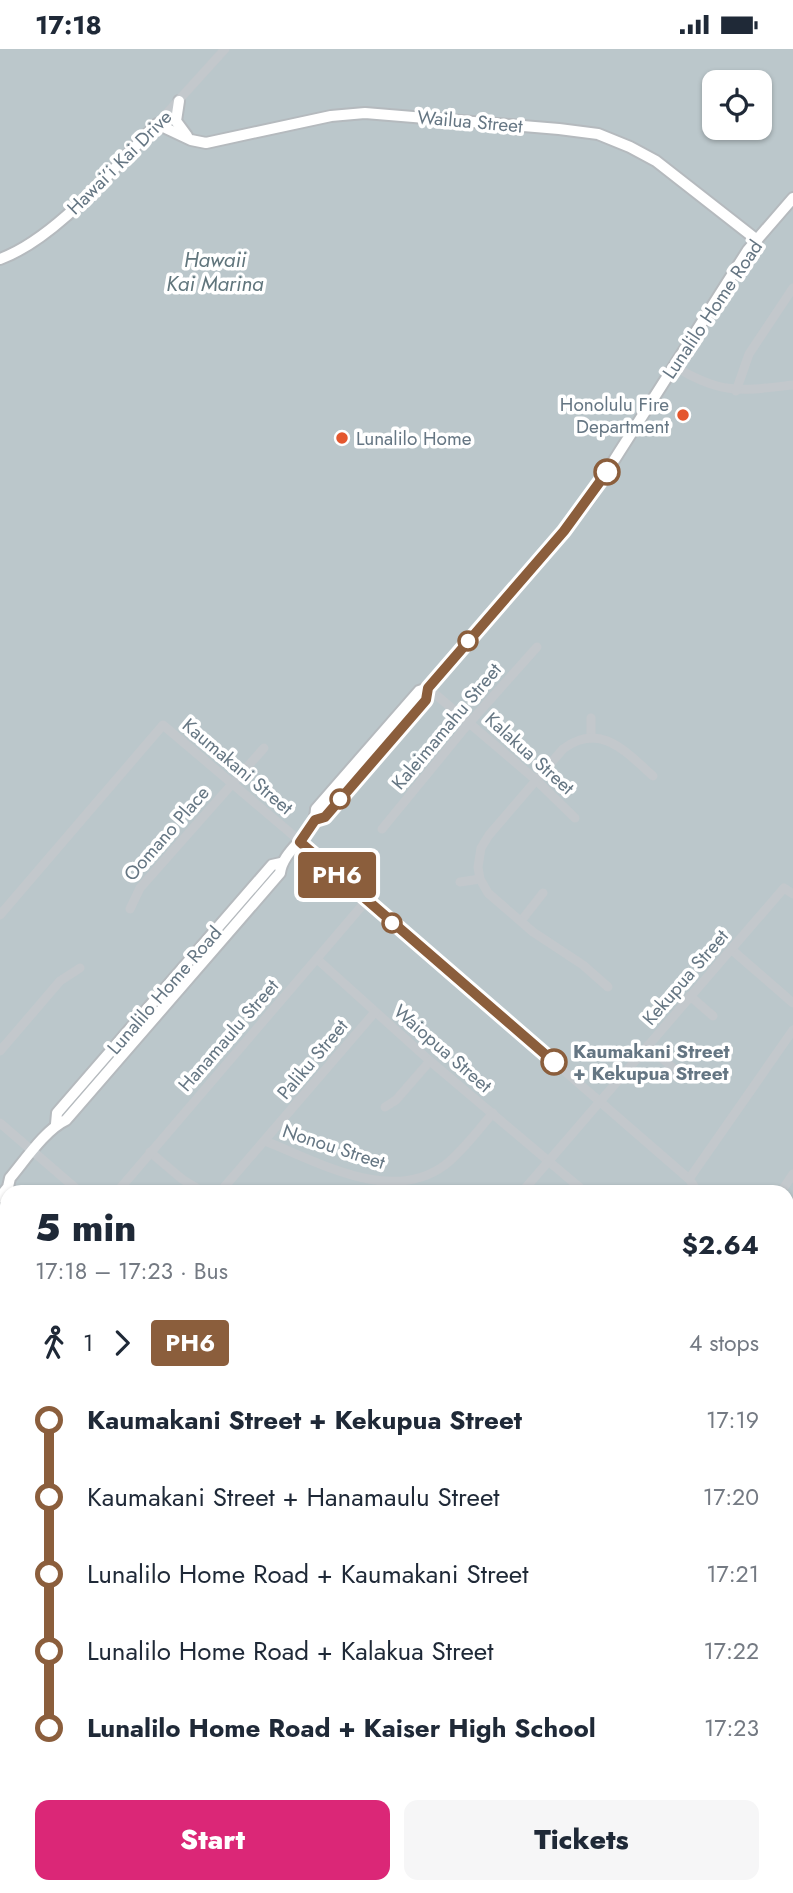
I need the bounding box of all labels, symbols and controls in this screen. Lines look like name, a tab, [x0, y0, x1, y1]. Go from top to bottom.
text: 17:18	[35, 6, 102, 44]
map controls	[702, 70, 772, 140]
button: locate	[702, 70, 772, 140]
street label: Wailua Street	[416, 103, 524, 140]
street label: Hawai’i Kai Drive	[61, 104, 178, 221]
street label: Lunalilo Home Road	[656, 234, 769, 384]
water label: Hawaii Kai Marina	[166, 245, 264, 299]
place label: Honolulu Fire Department	[560, 391, 669, 440]
marker: Honolulu Fire Department	[675, 407, 691, 423]
place label: Lunalilo Home	[356, 425, 472, 452]
marker: Lunalilo Home	[334, 430, 350, 446]
unlabelled marker	[594, 459, 620, 485]
unlabelled marker	[458, 631, 478, 651]
street label: Kaleimamahu Street	[385, 657, 508, 795]
street label: Kalakua Street	[479, 706, 581, 801]
street label: Kaumakani Street	[176, 712, 299, 821]
street label: Oomano Place	[117, 780, 215, 887]
unlabelled marker	[330, 789, 350, 809]
line badge: PH6	[297, 852, 377, 898]
text: PH6	[312, 857, 362, 892]
unlabelled marker	[382, 913, 402, 933]
street label: Lunalilo Home Road	[101, 920, 228, 1060]
street label: Kekupua Street	[636, 923, 735, 1031]
street label: Hanamaulu Street	[172, 973, 285, 1097]
street label: Waiopua Street	[388, 998, 498, 1099]
street label: Paliku Street	[271, 1013, 354, 1105]
place label: Kaumakani Street + Kekupua Street	[573, 1038, 730, 1087]
marker: Kaumakani Street + Kekupua Street	[541, 1049, 567, 1075]
street label: Nonou Street	[279, 1117, 389, 1176]
text: 5 min	[35, 1200, 137, 1255]
text: $2.64	[682, 1226, 759, 1264]
text: 17:18 – 17:23 · Bus	[35, 1254, 228, 1288]
icon: walk	[35, 1324, 73, 1362]
icon: forward	[103, 1324, 141, 1362]
text: PH6	[165, 1325, 215, 1360]
text: 1	[83, 1326, 93, 1360]
text: 4 stops	[689, 1326, 759, 1360]
text: Kaumakani Street + Kekupua Street	[87, 1401, 522, 1439]
text: 17:19	[706, 1403, 759, 1437]
text: Kaumakani Street + Hanamaulu Street	[87, 1478, 500, 1516]
text: 17:20	[703, 1480, 759, 1514]
text: Lunalilo Home Road + Kaumakani Street	[87, 1555, 528, 1593]
text: 17:21	[706, 1557, 759, 1591]
text: Lunalilo Home Road + Kalakua Street	[87, 1632, 493, 1670]
text: 17:22	[704, 1634, 759, 1668]
text: Lunalilo Home Road + Kaiser High School	[87, 1709, 596, 1747]
text: 17:23	[704, 1711, 759, 1745]
button: Start	[35, 1800, 390, 1880]
button: Tickets	[404, 1800, 759, 1880]

